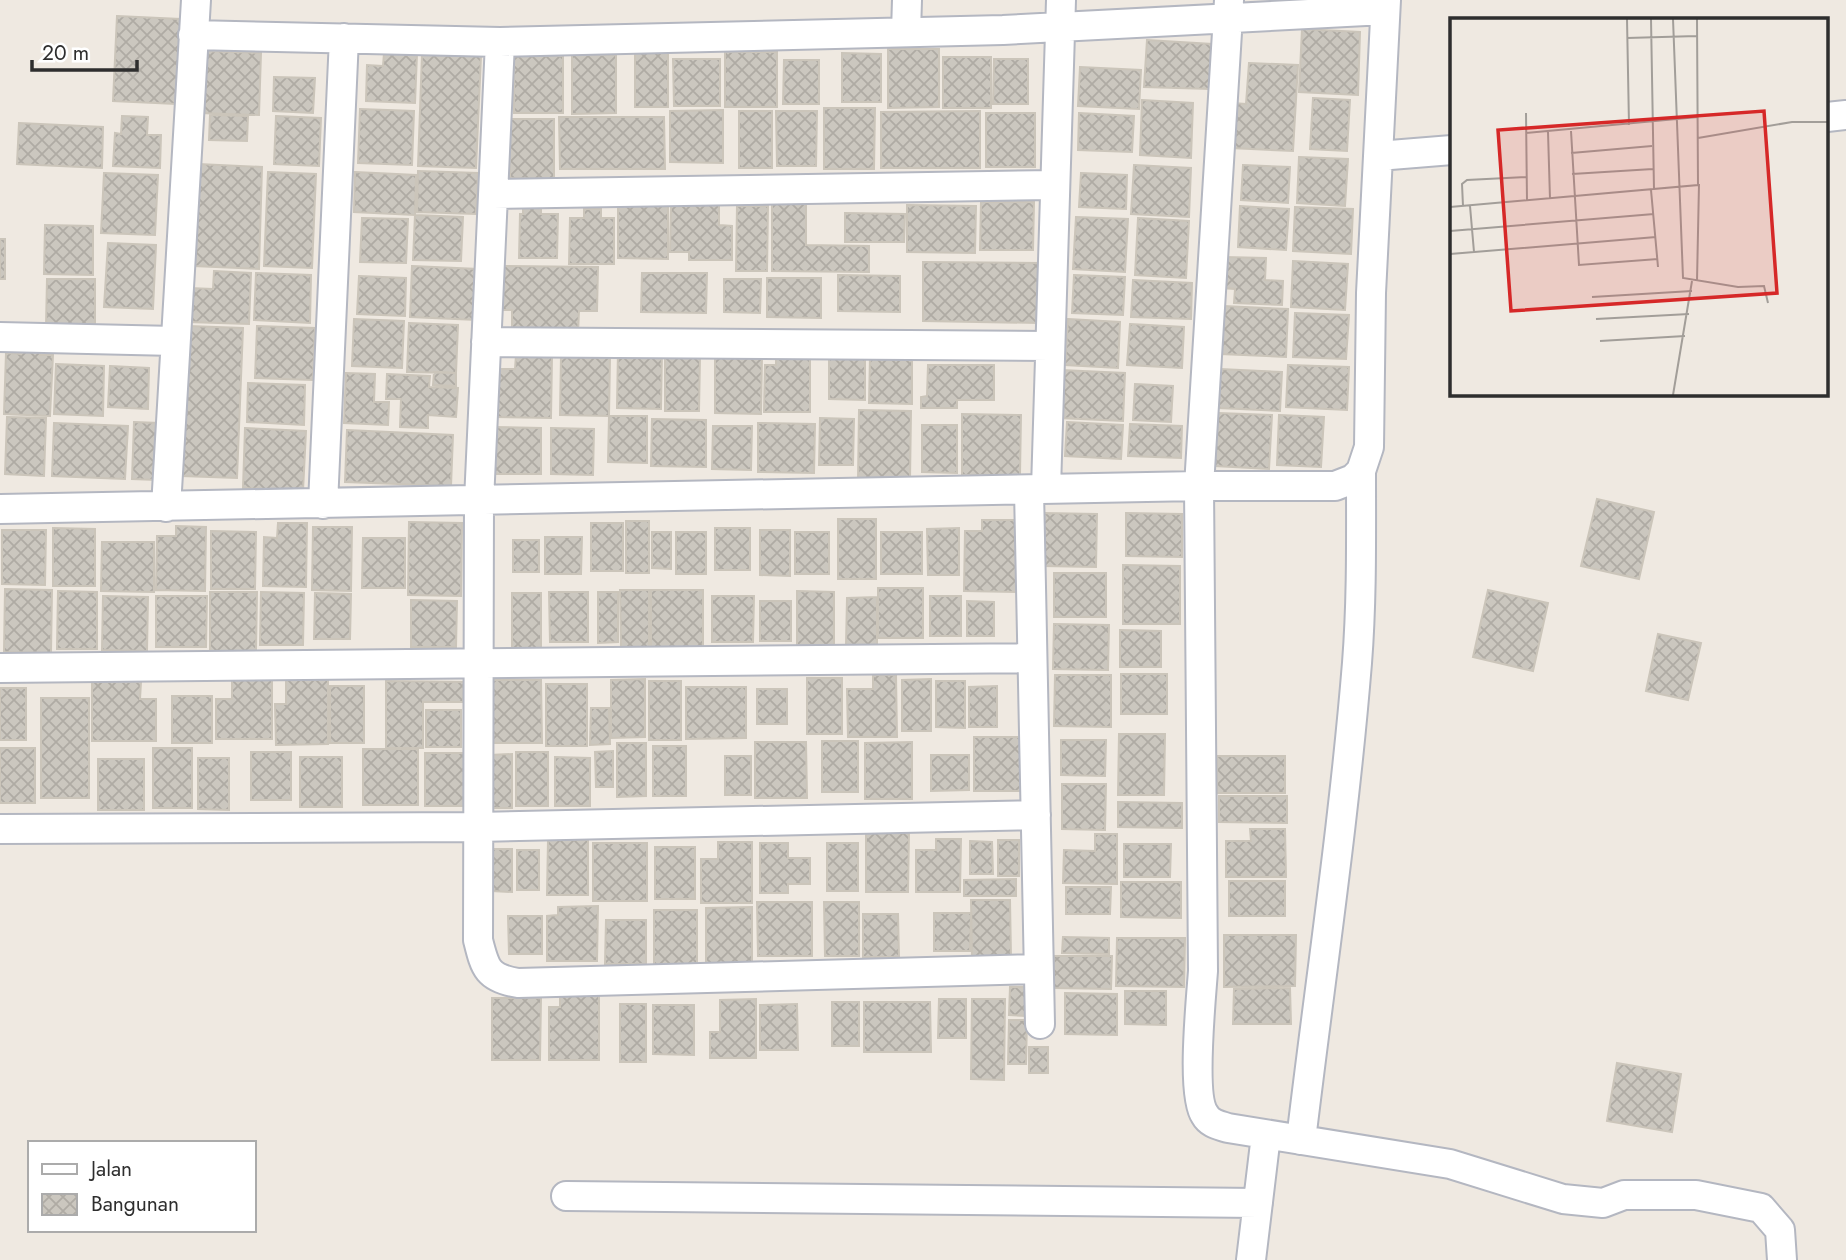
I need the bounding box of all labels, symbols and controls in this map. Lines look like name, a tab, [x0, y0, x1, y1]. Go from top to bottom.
inset map	[1450, 18, 1828, 396]
scale bar	[32, 28, 136, 72]
text: 20 m	[42, 38, 89, 68]
legend	[28, 1141, 256, 1232]
text: Jalan	[88, 1154, 132, 1184]
text: Bangunan	[91, 1189, 179, 1219]

